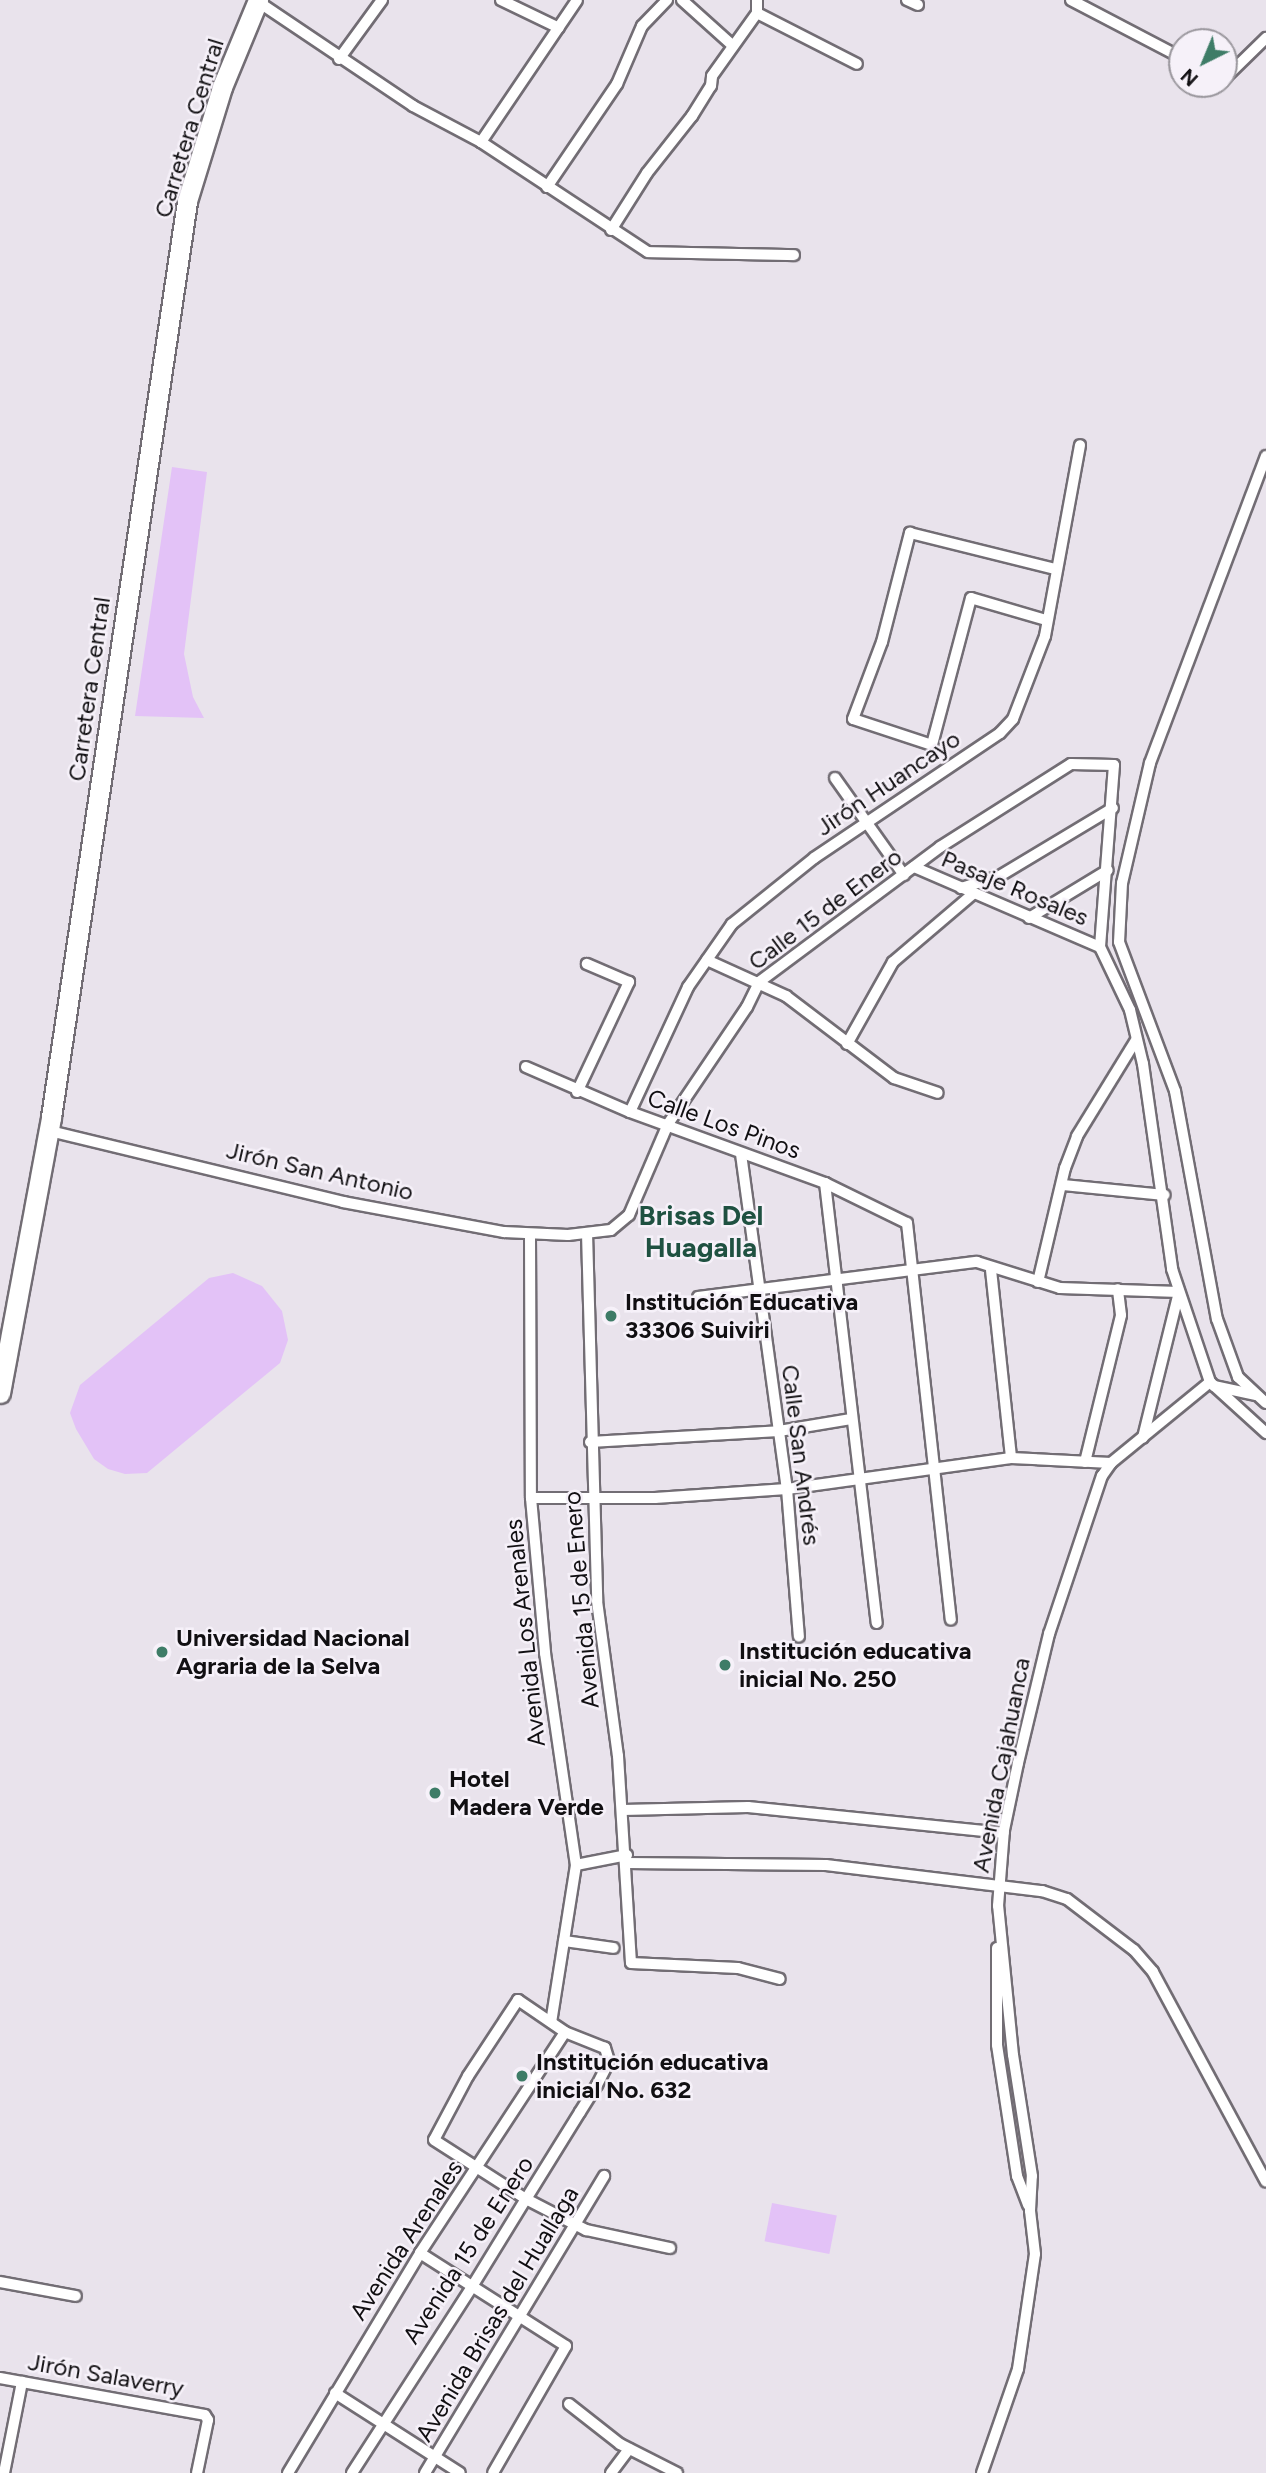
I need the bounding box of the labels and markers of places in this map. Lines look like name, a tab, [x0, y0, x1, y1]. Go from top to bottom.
place label: Institución Educativa 33306 Suiviri	[625, 1288, 858, 1344]
marker: Institución Educativa 33306 Suiviri	[603, 1308, 619, 1324]
place label: Universidad Nacional Agraria de la Selva	[176, 1624, 410, 1680]
place label: Institución educativa inicial No. 250	[739, 1637, 971, 1693]
marker: Universidad Nacional Agraria de la Selva	[154, 1644, 170, 1660]
marker: Institución educativa inicial No. 250	[717, 1657, 733, 1673]
place label: Hotel Madera Verde	[449, 1765, 604, 1821]
marker: Hotel Madera Verde	[427, 1785, 443, 1801]
place label: Institución educativa inicial No. 632	[536, 2048, 768, 2104]
marker: Institución educativa inicial No. 632	[514, 2068, 530, 2084]

